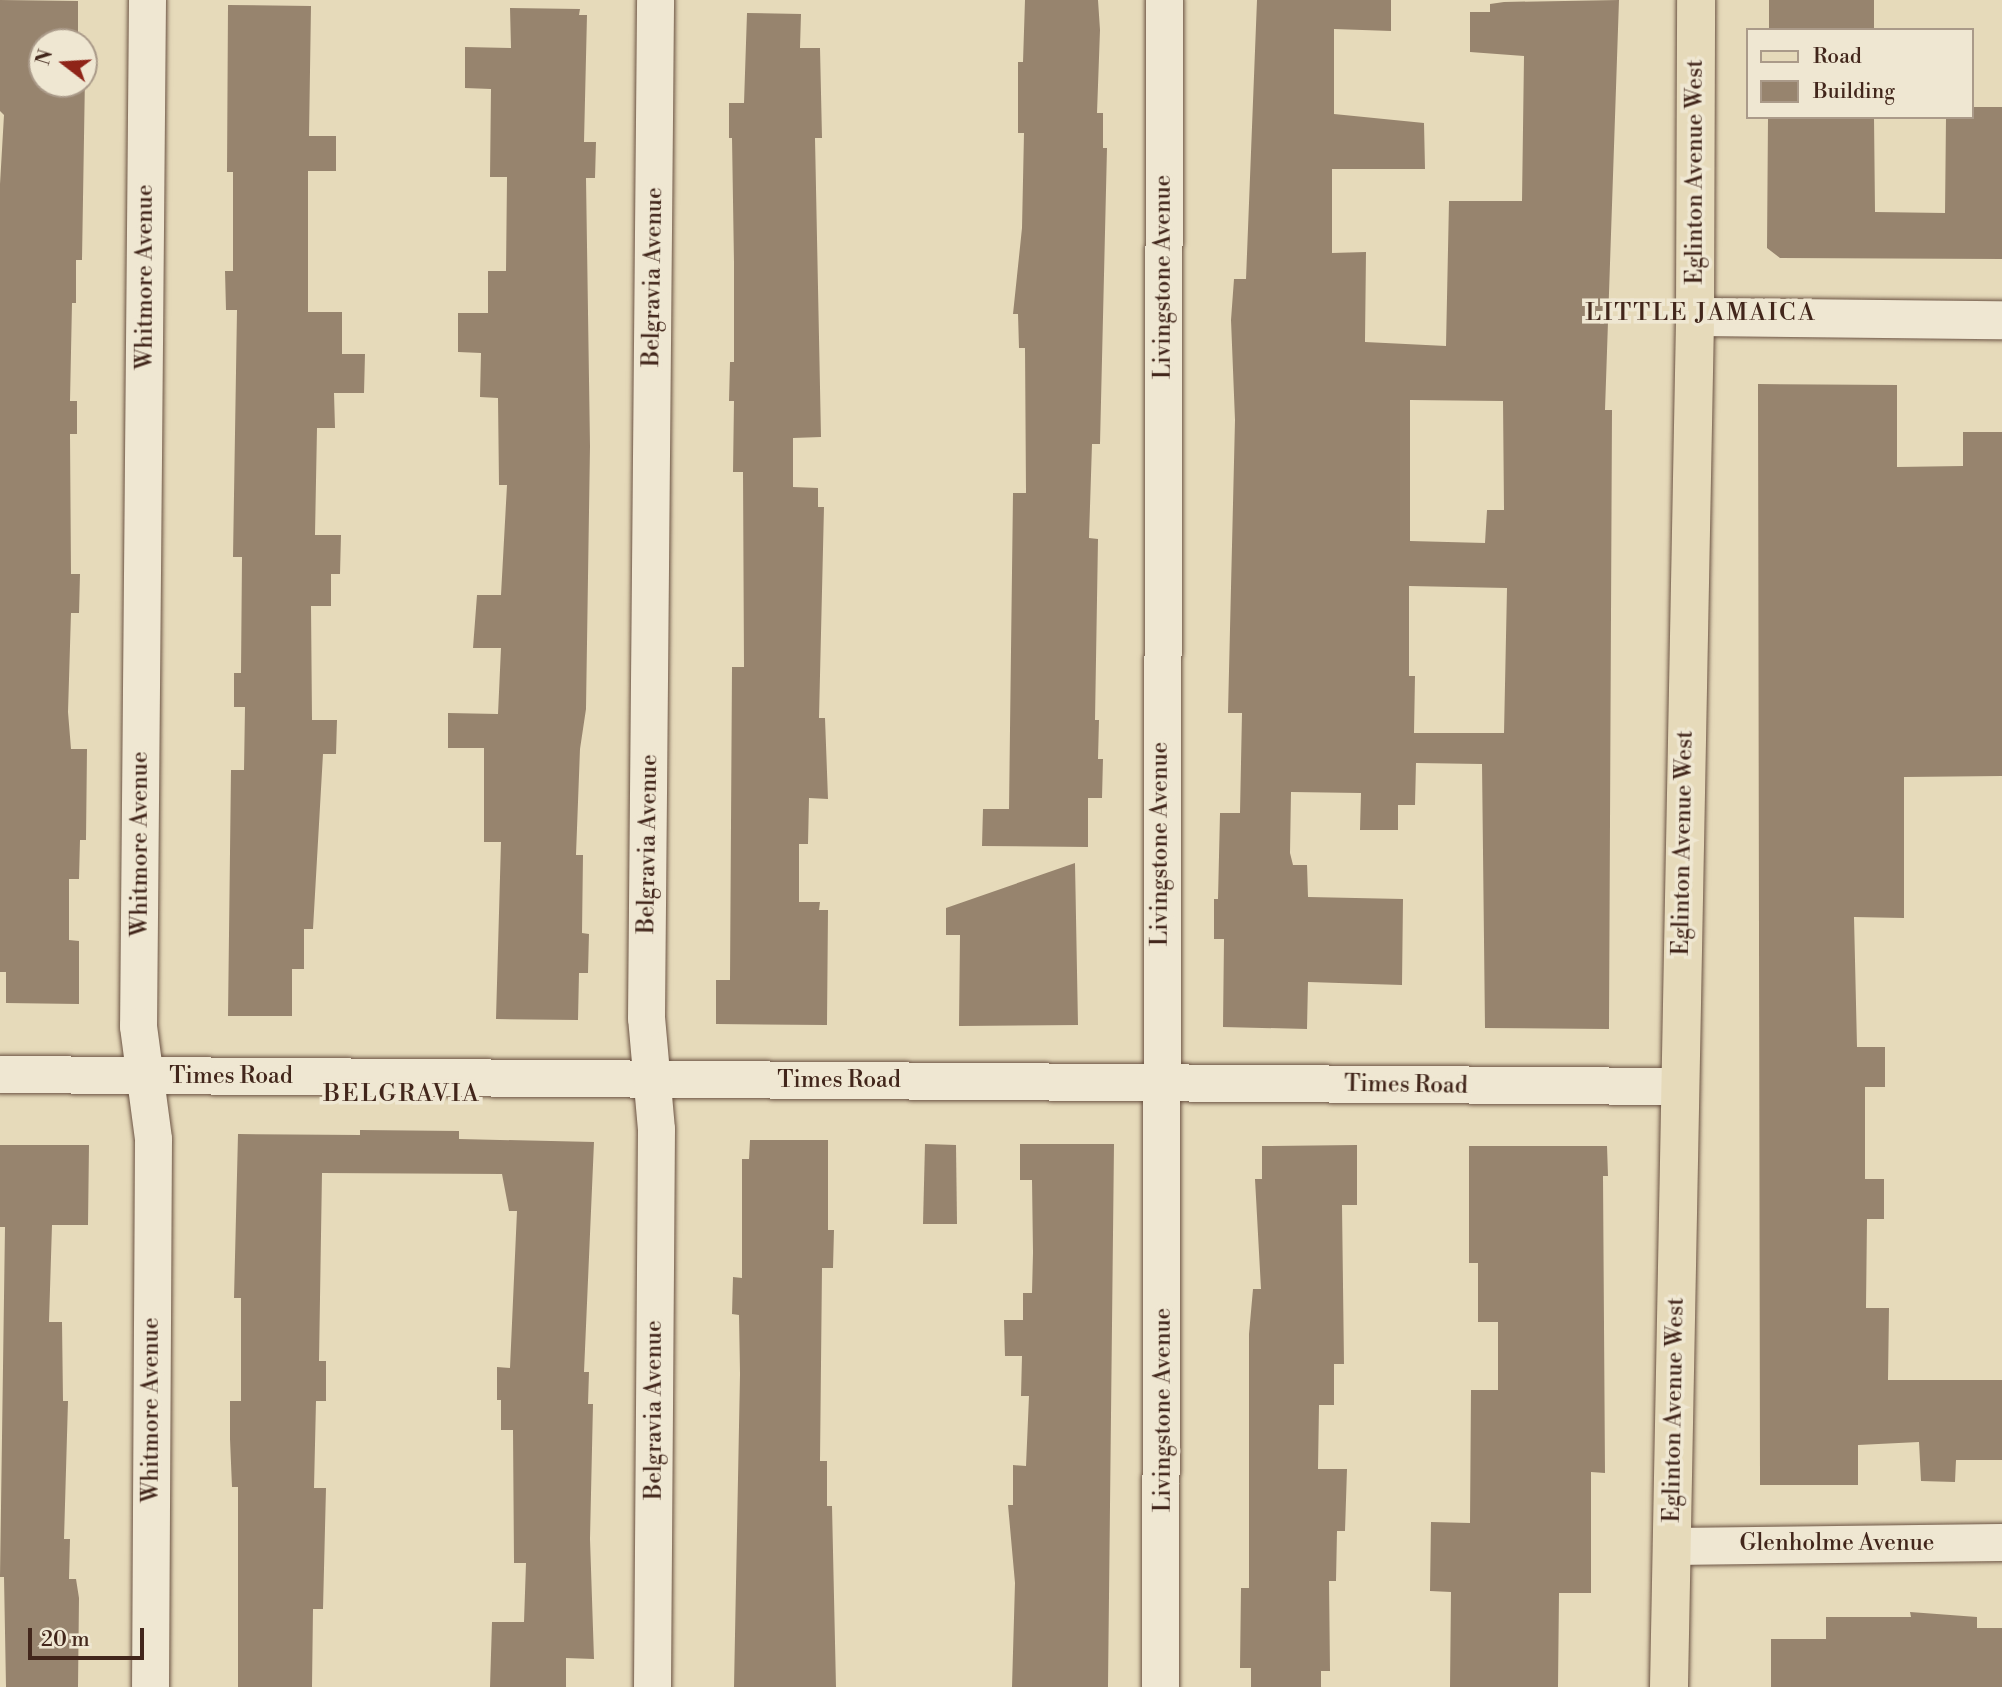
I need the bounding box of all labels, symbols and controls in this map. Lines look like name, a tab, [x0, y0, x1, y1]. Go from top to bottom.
north arrow	[28, 28, 98, 98]
legend	[1746, 28, 1974, 119]
text: Road	[1813, 44, 1862, 70]
text: N	[31, 47, 59, 68]
street label: Eglinton Avenue West	[1681, 59, 1709, 285]
text: Building	[1813, 79, 1895, 105]
street label: Livingstone Avenue	[1149, 175, 1177, 379]
street label: Whitmore Avenue	[131, 184, 159, 370]
street label: Belgravia Avenue	[638, 187, 668, 367]
district label: LITTLE JAMAICA	[1587, 300, 1815, 328]
street label: Eglinton Avenue West	[1667, 730, 1699, 956]
street label: Livingstone Avenue	[1146, 742, 1174, 946]
street label: Whitmore Avenue	[126, 751, 154, 937]
street label: Belgravia Avenue	[633, 754, 663, 934]
street label: Times Road	[169, 1062, 293, 1090]
street label: Times Road	[777, 1066, 901, 1094]
street label: Times Road	[1344, 1070, 1468, 1100]
district label: BELGRAVIA	[324, 1081, 480, 1109]
street label: Eglinton Avenue West	[1658, 1297, 1690, 1523]
street label: Livingstone Avenue	[1149, 1308, 1177, 1512]
street label: Whitmore Avenue	[137, 1317, 165, 1503]
street label: Belgravia Avenue	[640, 1320, 668, 1500]
street label: Glenholme Avenue	[1740, 1529, 1934, 1557]
scale bar	[32, 1614, 147, 1658]
text: 20 m	[41, 1627, 90, 1653]

